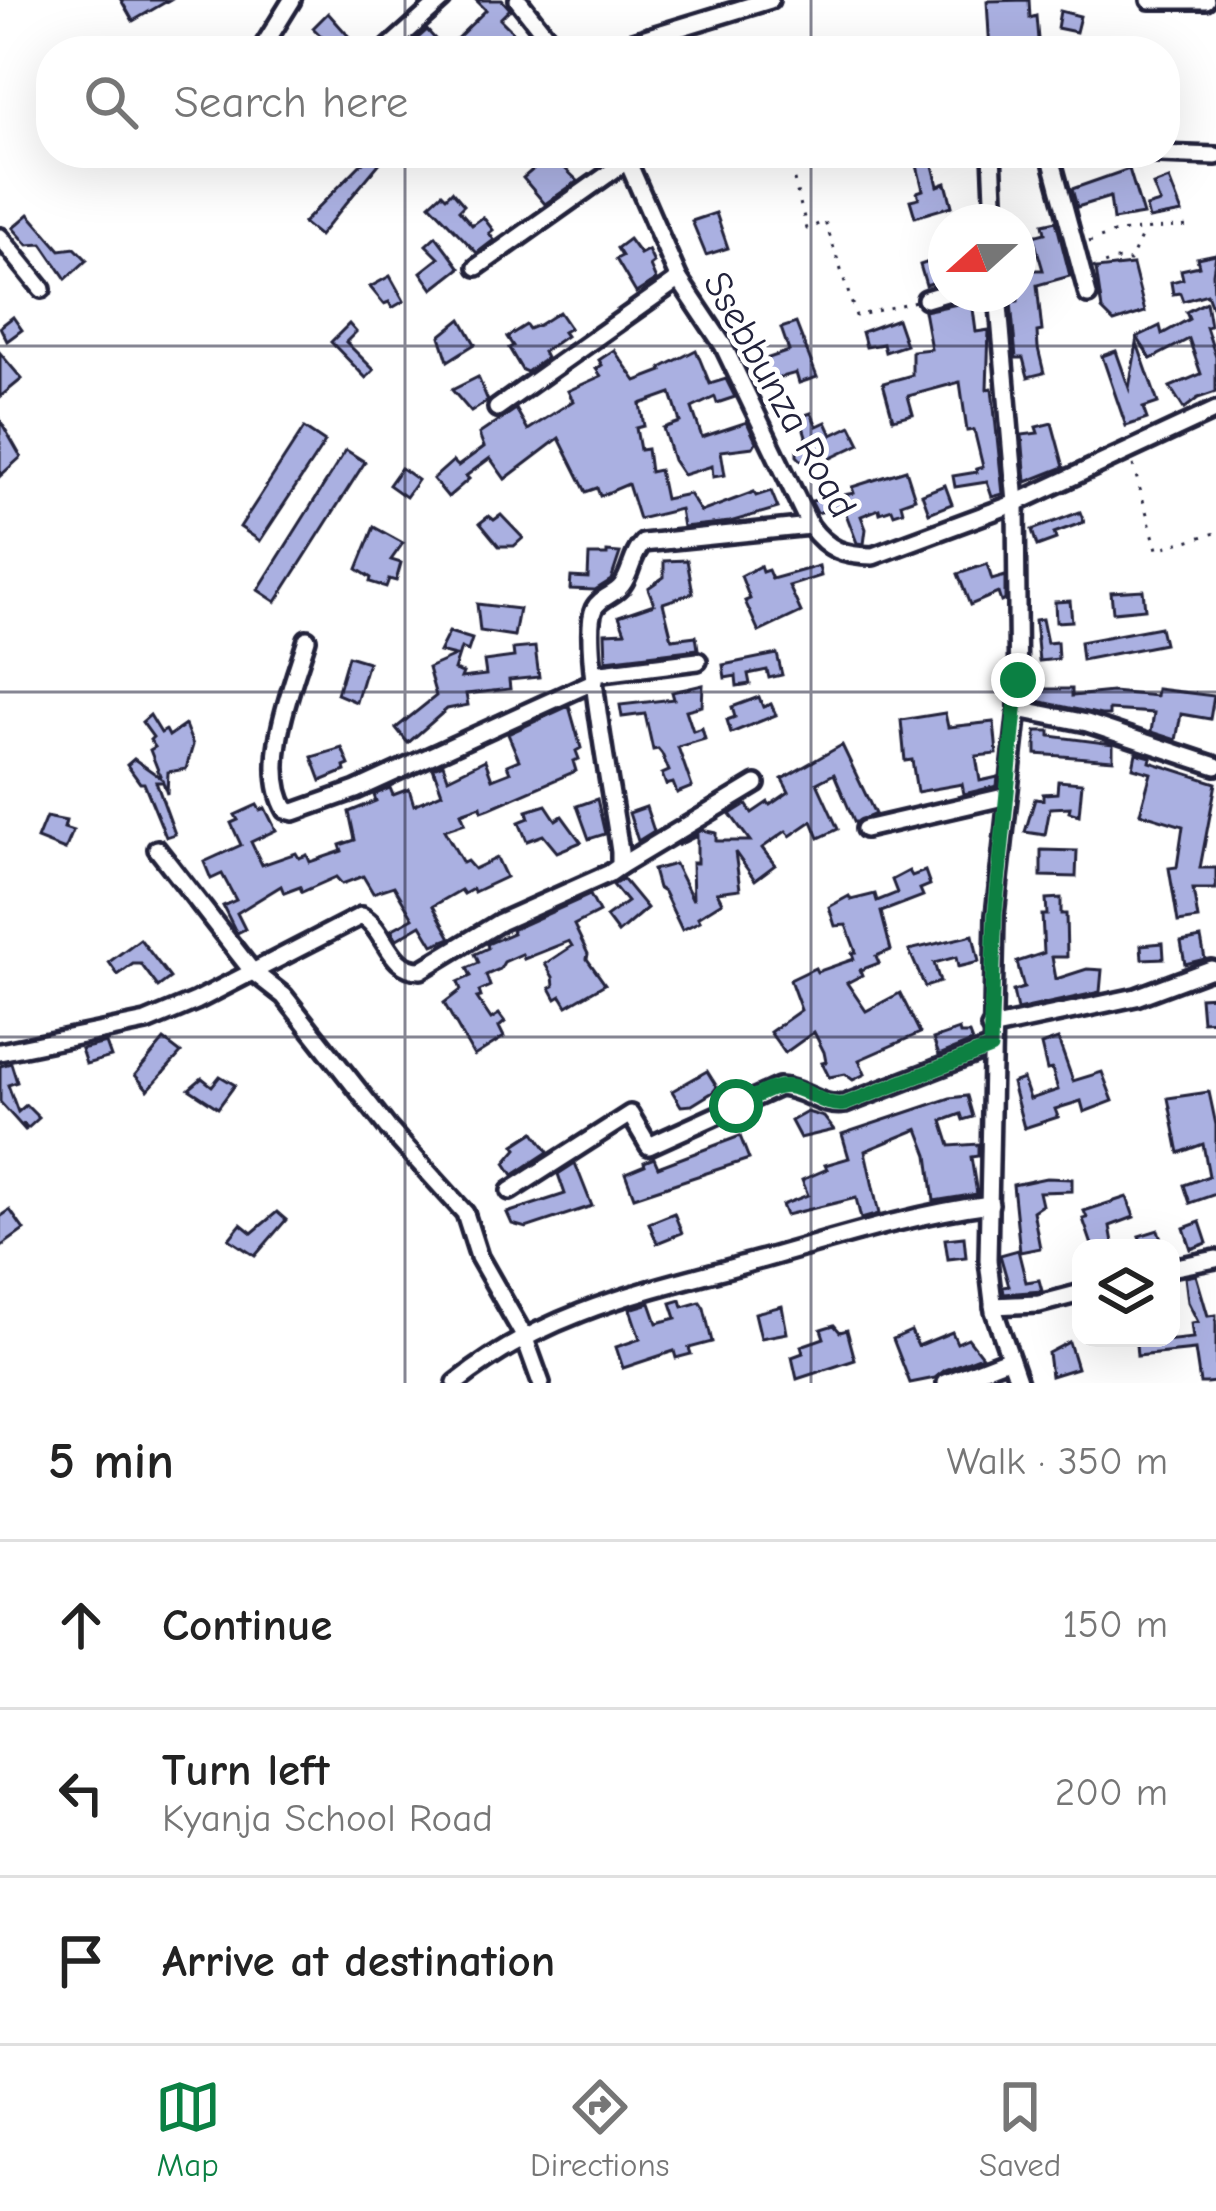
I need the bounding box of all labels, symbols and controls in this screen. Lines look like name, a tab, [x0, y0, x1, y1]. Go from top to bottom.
search box	[36, 36, 1180, 168]
icon: search	[78, 69, 144, 135]
text: Search here	[174, 76, 408, 128]
north arrow	[928, 204, 1036, 312]
street label: Ssebbunza Road	[694, 264, 866, 525]
route end	[991, 653, 1045, 707]
route start	[709, 1079, 763, 1133]
map controls	[1072, 1239, 1180, 1347]
button: layers	[1072, 1239, 1180, 1347]
text: 5 min	[48, 1432, 174, 1491]
text: Walk · 350 m	[946, 1439, 1168, 1484]
icon: ahead	[48, 1592, 114, 1658]
text: Continue	[162, 1599, 332, 1651]
text: 150 m	[1062, 1602, 1168, 1647]
text: Turn left	[162, 1744, 329, 1796]
icon: left	[48, 1760, 114, 1826]
text: 200 m	[1055, 1770, 1168, 1815]
text: Kyanja School Road	[162, 1796, 493, 1841]
icon: arrive	[48, 1928, 114, 1994]
text: Arrive at destination	[162, 1935, 555, 1987]
tab: Map	[155, 2074, 221, 2184]
tab: Directions	[530, 2074, 670, 2184]
tab: Saved	[979, 2074, 1061, 2184]

